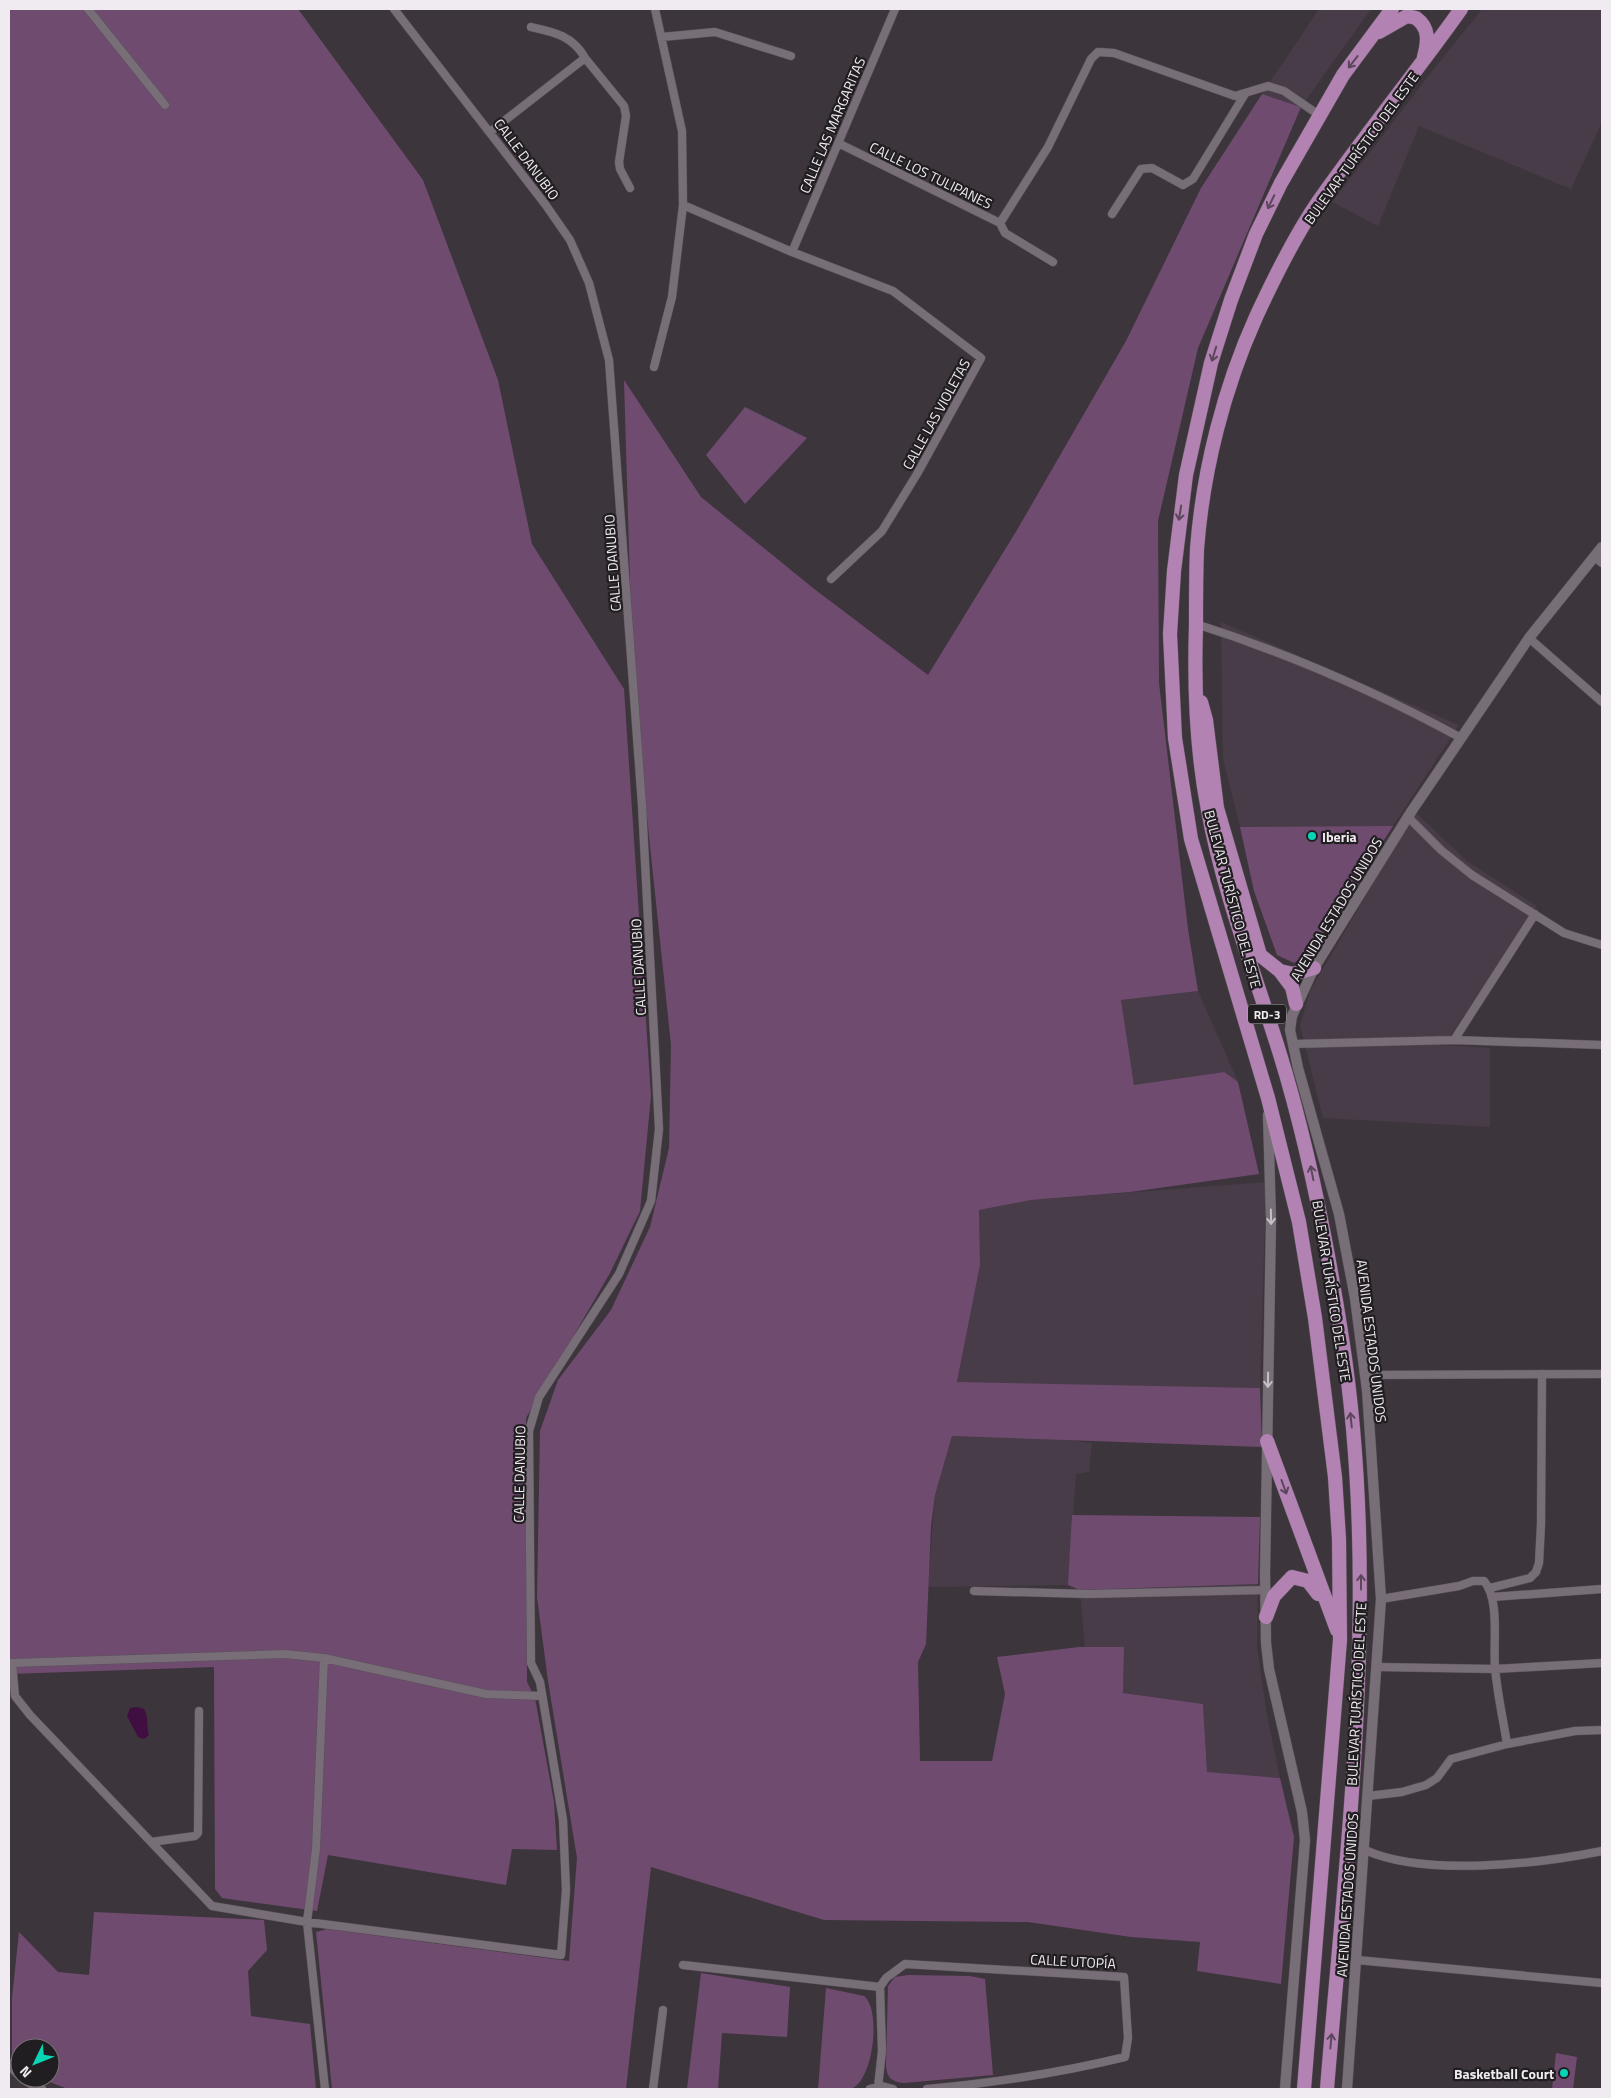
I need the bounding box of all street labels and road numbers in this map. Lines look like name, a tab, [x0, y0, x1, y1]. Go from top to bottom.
street label: CALLE LAS MARGARITAS	[794, 54, 870, 196]
street label: BULEVAR TURÍSTICO DEL ESTE	[1299, 67, 1424, 228]
street label: CALLE DANUBIO	[489, 114, 565, 204]
street label: CALLE LOS TULIPANES	[866, 136, 996, 214]
street label: CALLE LAS VIOLETAS	[897, 355, 975, 473]
street label: CALLE DANUBIO	[598, 514, 626, 612]
street label: BULEVAR TURÍSTICO DEL ESTE	[1199, 808, 1267, 991]
street label: AVENIDA ESTADOS UNIDOS	[1285, 833, 1387, 985]
street label: CALLE DANUBIO	[625, 918, 651, 1016]
road number: RD-3	[1248, 1004, 1286, 1024]
street label: BULEVAR TURÍSTICO DEL ESTE	[1307, 1199, 1357, 1383]
street label: AVENIDA ESTADOS UNIDOS	[1352, 1258, 1392, 1424]
street label: CALLE DANUBIO	[508, 1425, 530, 1523]
street label: BULEVAR TURÍSTICO DEL ESTE	[1341, 1602, 1371, 1786]
street label: AVENIDA ESTADOS UNIDOS	[1331, 1812, 1363, 1978]
street label: CALLE UTOPÍA	[1030, 1948, 1117, 1974]

